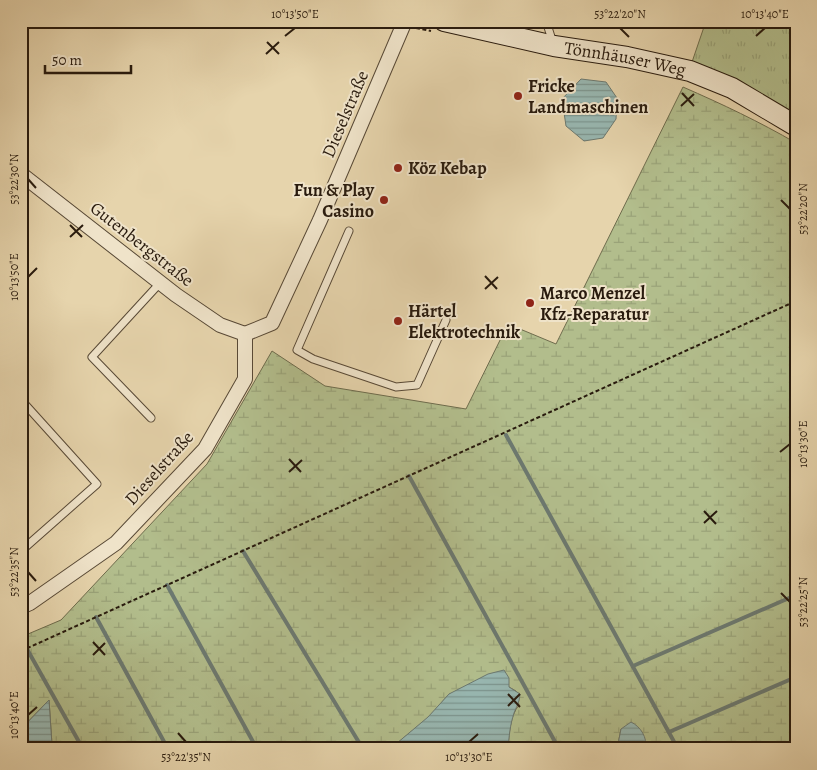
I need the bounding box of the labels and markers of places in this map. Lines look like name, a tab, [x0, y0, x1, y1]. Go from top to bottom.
place label: Fricke Landmaschinen	[528, 74, 648, 119]
marker: Fricke Landmaschinen	[512, 90, 524, 102]
place label: Köz Kebap	[408, 156, 487, 180]
marker: Köz Kebap	[392, 162, 404, 174]
place label: Fun & Play Casino	[294, 178, 375, 223]
marker: Fun & Play Casino	[378, 194, 390, 206]
place label: Marco Menzel Kfz-Reparatur	[540, 281, 649, 326]
marker: Marco Menzel Kfz-Reparatur	[524, 297, 536, 309]
place label: Härtel Elektrotechnik	[408, 299, 521, 344]
marker: Härtel Elektrotechnik	[392, 315, 404, 327]

